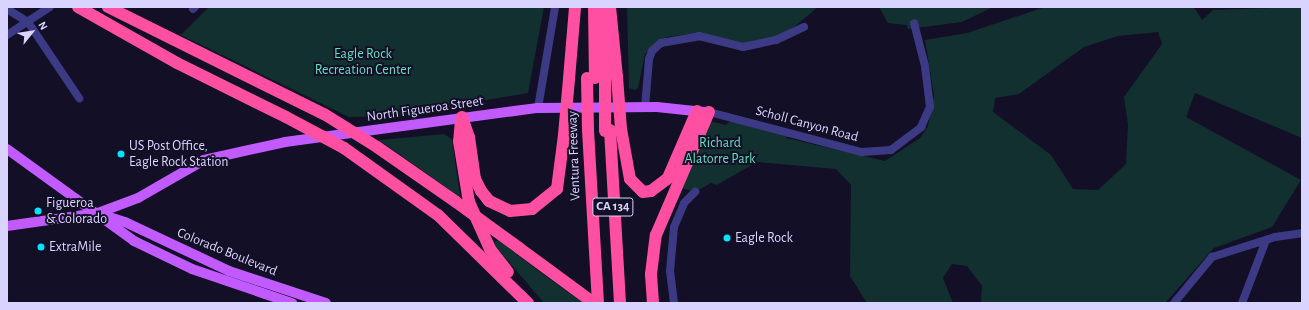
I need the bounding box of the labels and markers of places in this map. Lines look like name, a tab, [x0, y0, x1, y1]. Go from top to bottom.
place label: US Post Office, Eagle Rock Station	[129, 138, 229, 170]
marker: US Post Office, Eagle Rock Station	[116, 149, 126, 159]
place label: Figueroa & Colorado	[46, 195, 107, 228]
marker: Figueroa & Colorado	[33, 206, 43, 216]
place label: Eagle Rock	[735, 230, 793, 246]
marker: Eagle Rock	[722, 233, 732, 243]
place label: ExtraMile	[49, 239, 101, 255]
marker: ExtraMile	[36, 242, 46, 252]

